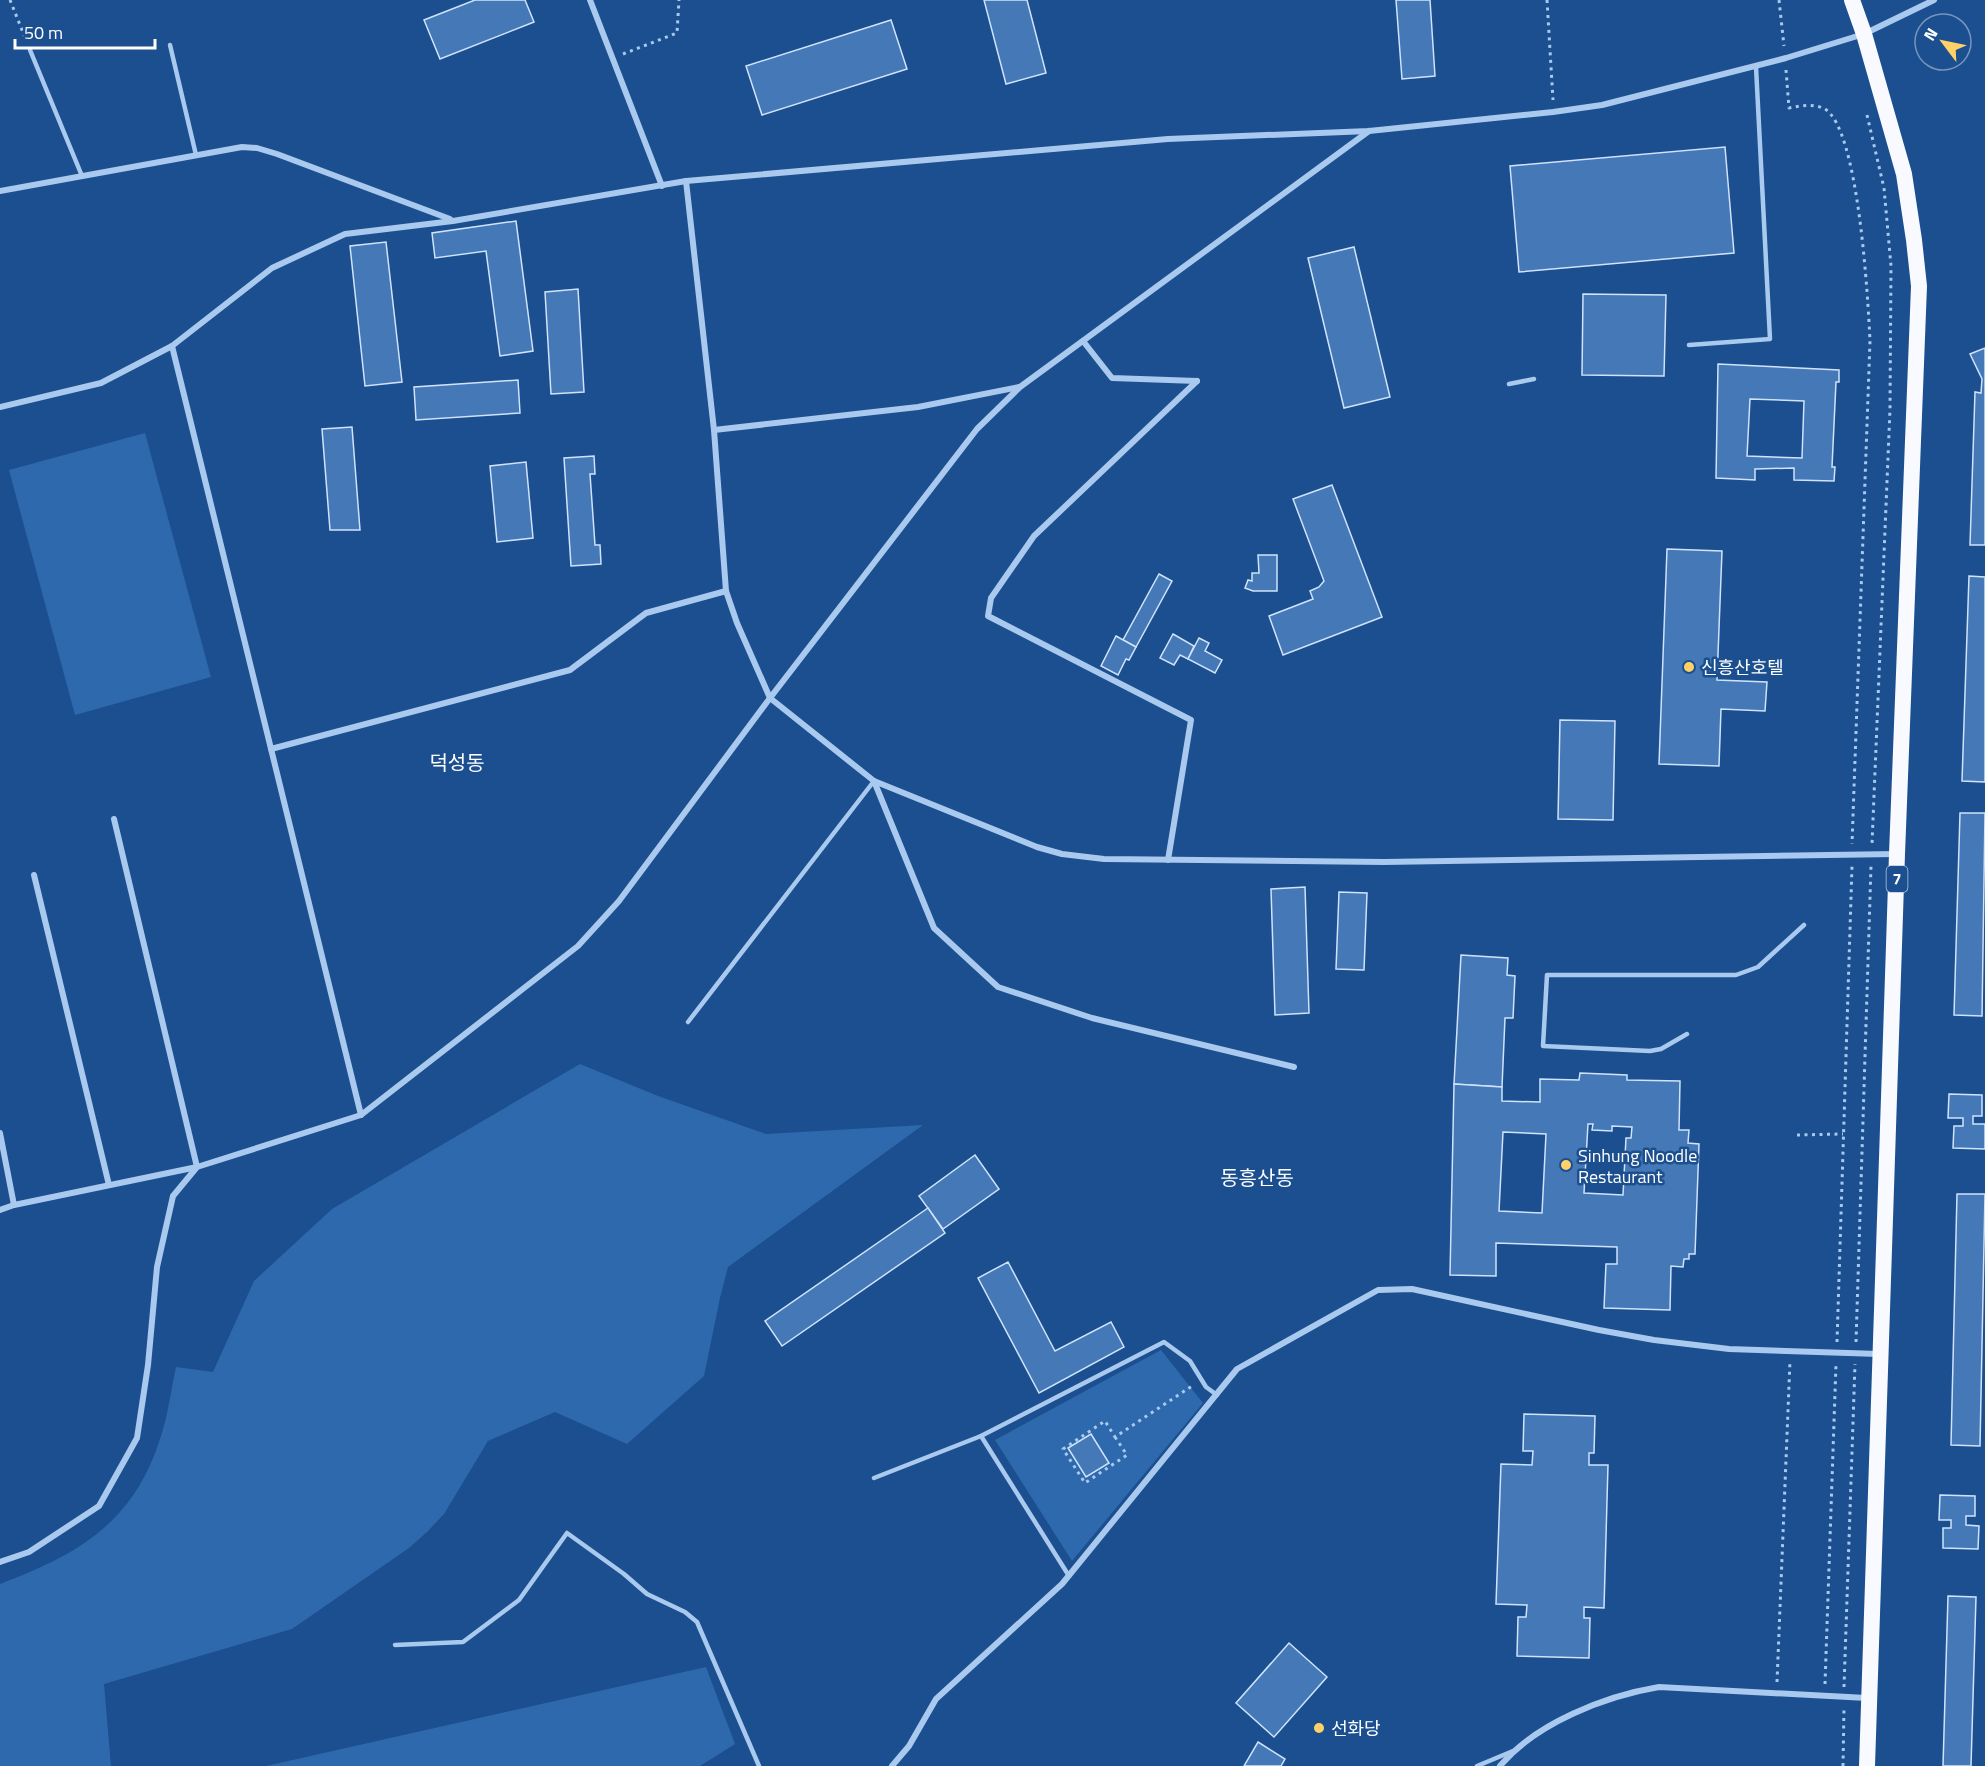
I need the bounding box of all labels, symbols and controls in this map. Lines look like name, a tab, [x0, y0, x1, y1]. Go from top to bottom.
scale bar	[15, 12, 154, 50]
north arrow	[1913, 12, 1973, 72]
text: 50 m	[24, 19, 63, 46]
text: N	[1917, 23, 1943, 45]
place label: 신흥산호텔	[1701, 654, 1784, 681]
marker: 신흥산호텔	[1682, 660, 1696, 674]
district label: 덕성동	[429, 747, 485, 778]
road number: 7	[1886, 866, 1908, 892]
place label: Sinhung Noodle Restaurant	[1578, 1142, 1697, 1190]
marker: Sinhung Noodle Restaurant	[1559, 1158, 1573, 1172]
district label: 동흥산동	[1220, 1162, 1294, 1193]
place label: 선화당	[1331, 1715, 1381, 1742]
marker: 선화당	[1312, 1721, 1326, 1735]

